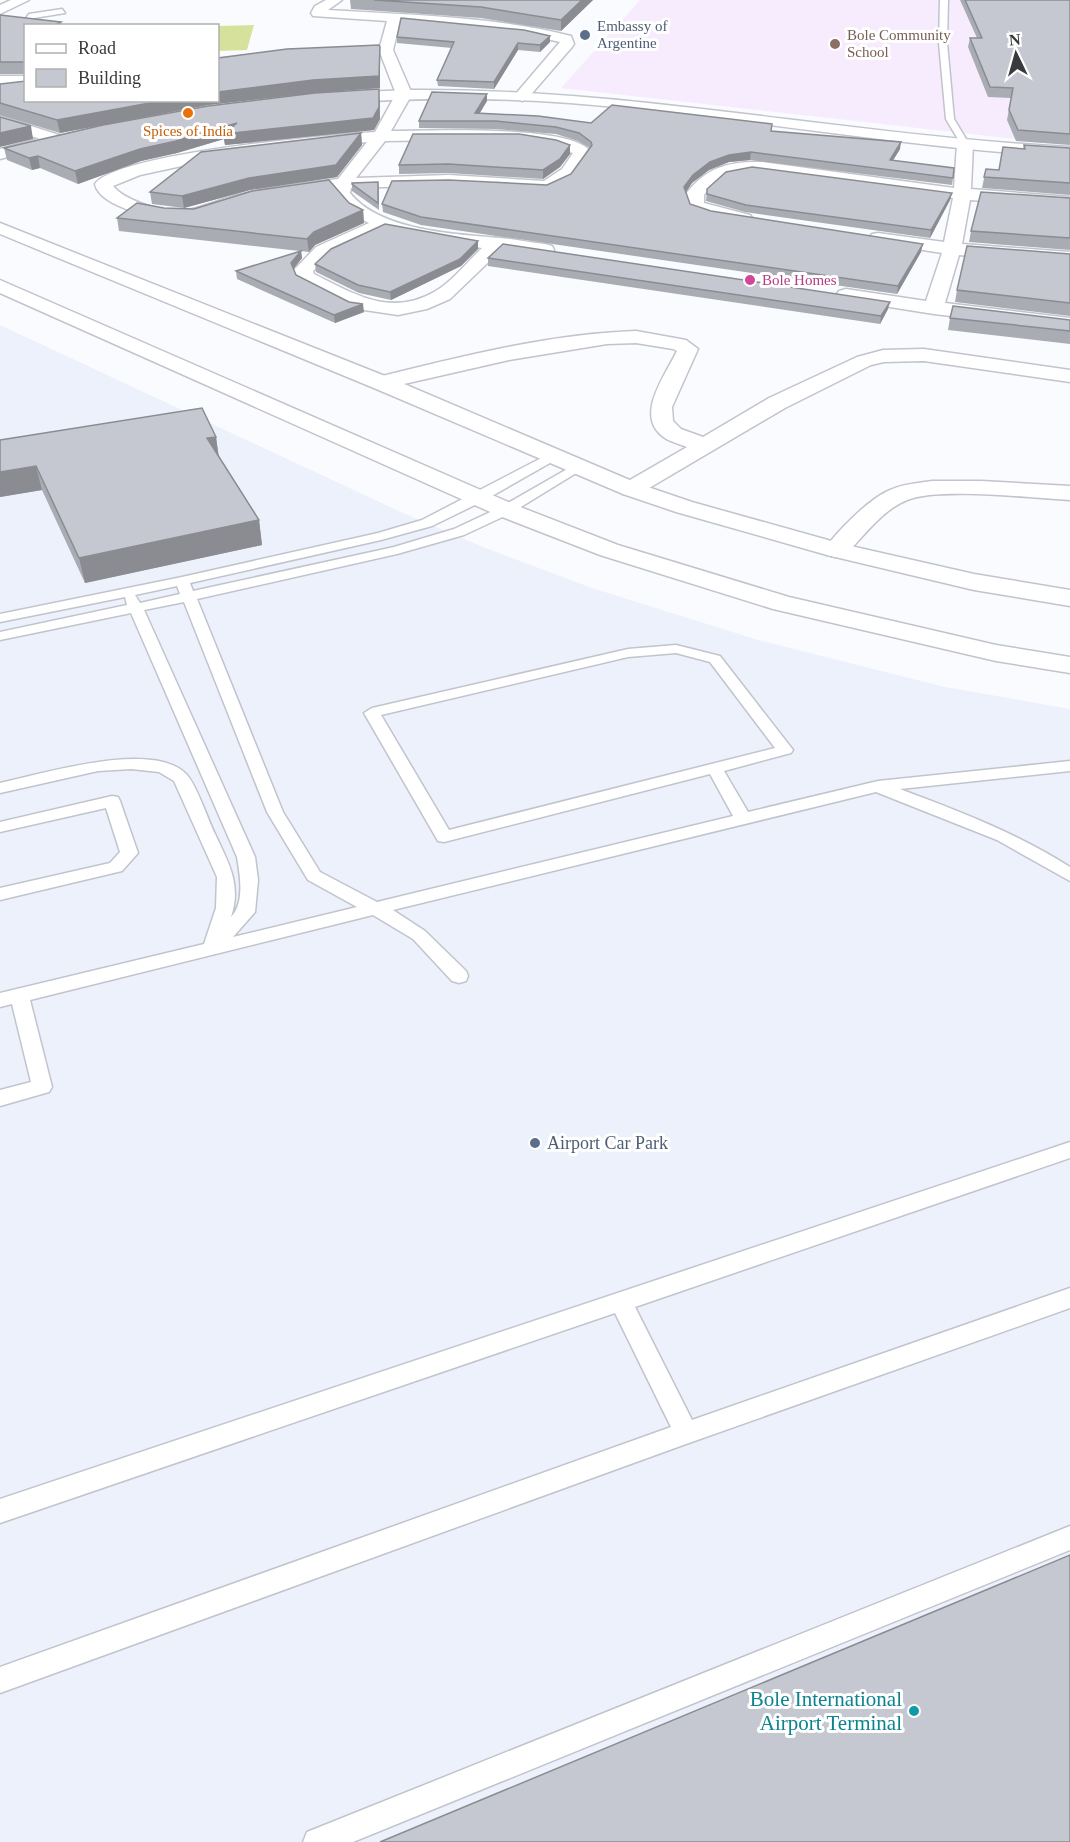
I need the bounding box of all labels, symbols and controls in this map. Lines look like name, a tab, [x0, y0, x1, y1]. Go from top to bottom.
place label: Embassy of Argentine	[597, 18, 667, 51]
legend	[24, 24, 219, 102]
north arrow	[986, 24, 1046, 84]
place label: Bole Community School	[847, 27, 951, 60]
marker: Embassy of Argentine	[578, 28, 592, 42]
text: N	[1008, 31, 1022, 49]
marker: Bole Community School	[828, 37, 842, 51]
text: Road	[78, 38, 116, 58]
text: Building	[78, 68, 141, 88]
marker: Spices of India	[181, 106, 195, 120]
place label: Spices of India	[143, 123, 233, 139]
place label: Bole Homes	[762, 272, 837, 288]
marker: Bole Homes	[743, 273, 757, 287]
place label: Airport Car Park	[547, 1133, 668, 1153]
marker: Airport Car Park	[528, 1136, 542, 1150]
place label: Bole International Airport Terminal	[750, 1687, 902, 1735]
marker: Bole International Airport Terminal	[907, 1704, 921, 1718]

